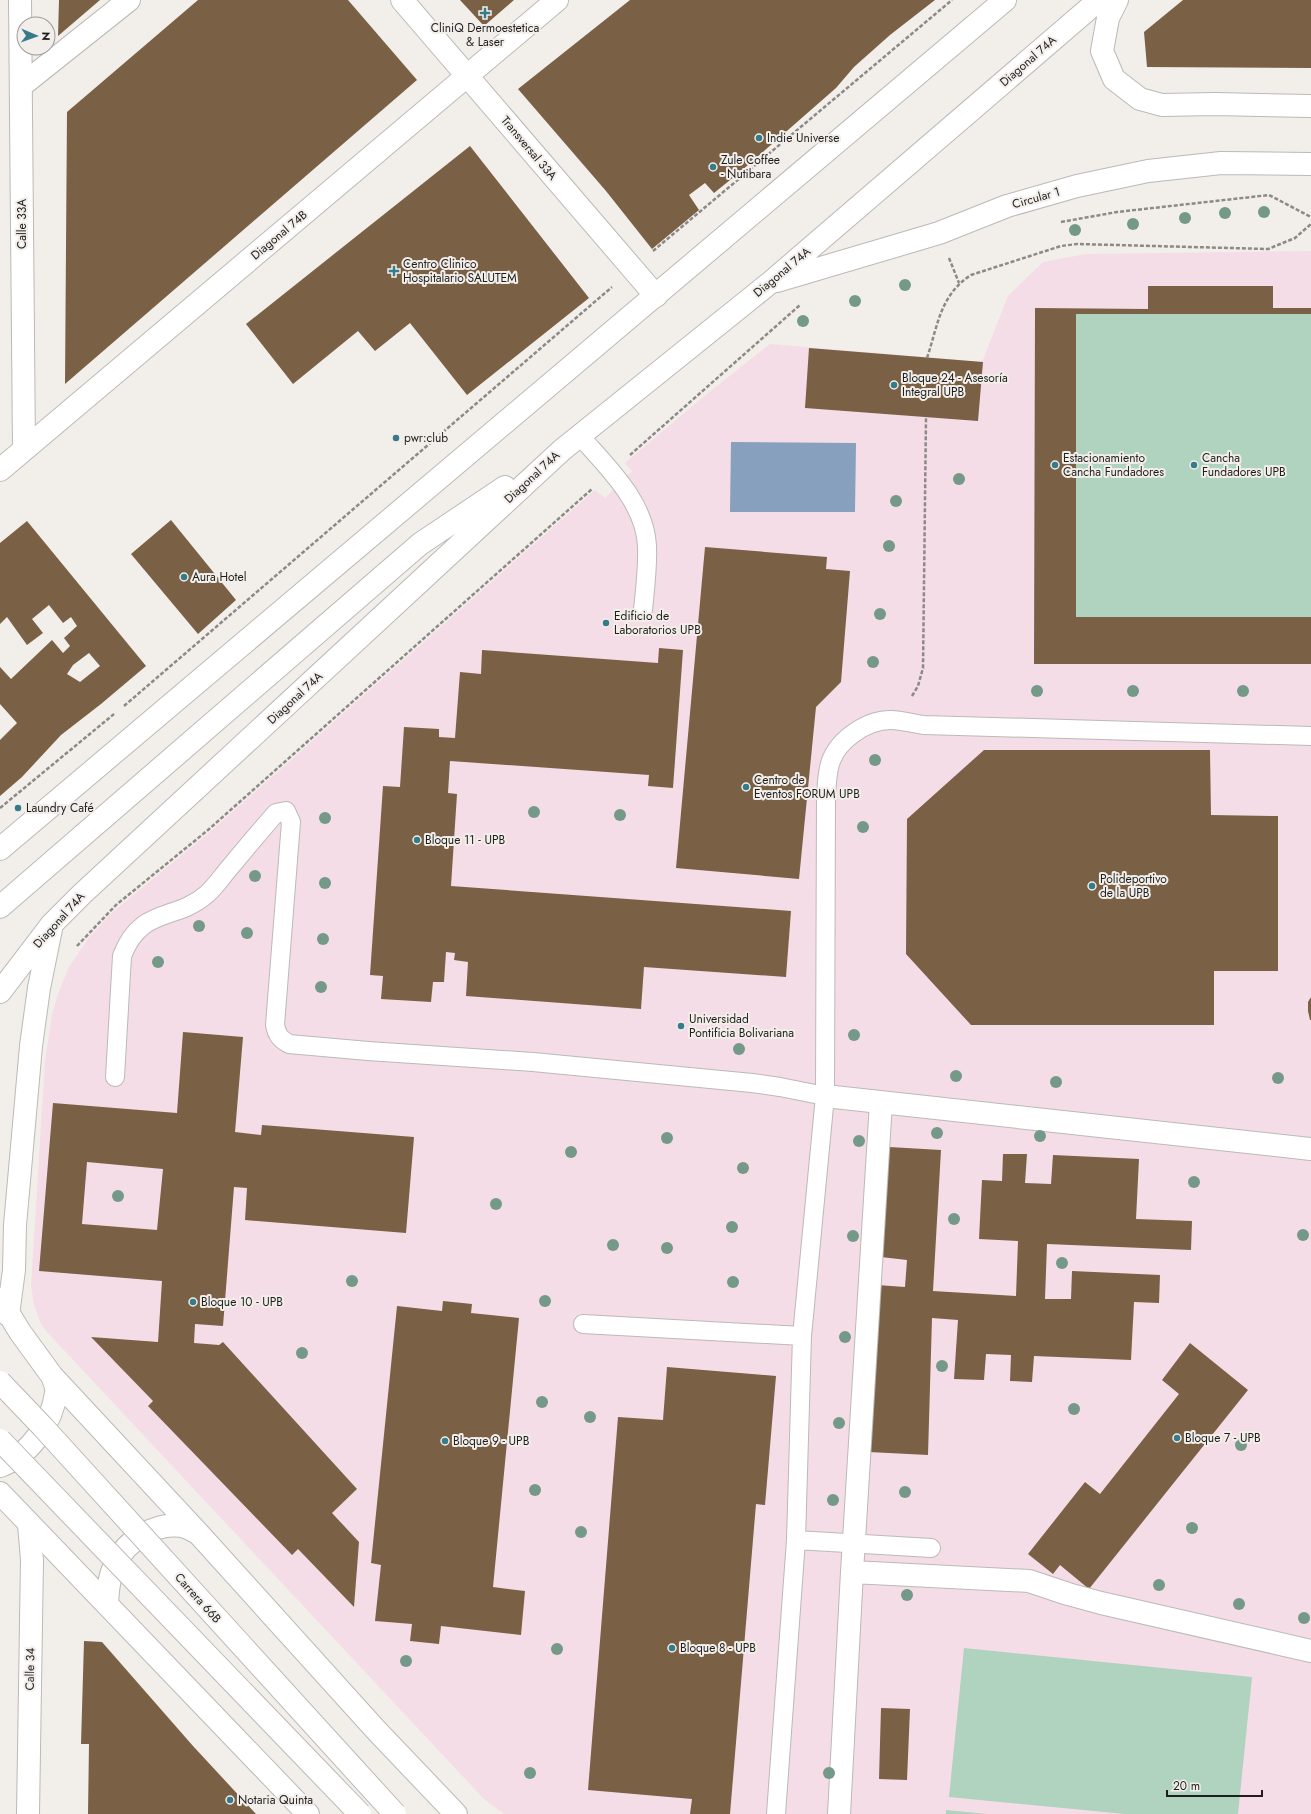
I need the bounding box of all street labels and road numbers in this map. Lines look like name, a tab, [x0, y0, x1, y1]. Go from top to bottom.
street label: Diagonal 74A	[996, 31, 1060, 91]
street label: Transversal 33A	[497, 112, 561, 184]
street label: Circular 1	[1010, 183, 1062, 213]
street label: Calle 33A	[13, 199, 31, 249]
street label: Diagonal 74B	[247, 206, 311, 264]
street label: Diagonal 74A	[749, 243, 815, 301]
street label: Diagonal 74A	[500, 446, 564, 507]
street label: Diagonal 74A	[263, 667, 327, 728]
street label: Diagonal 74A	[29, 888, 89, 952]
street label: Carrera 66B	[170, 1569, 226, 1627]
street label: Calle 34	[21, 1647, 39, 1691]

